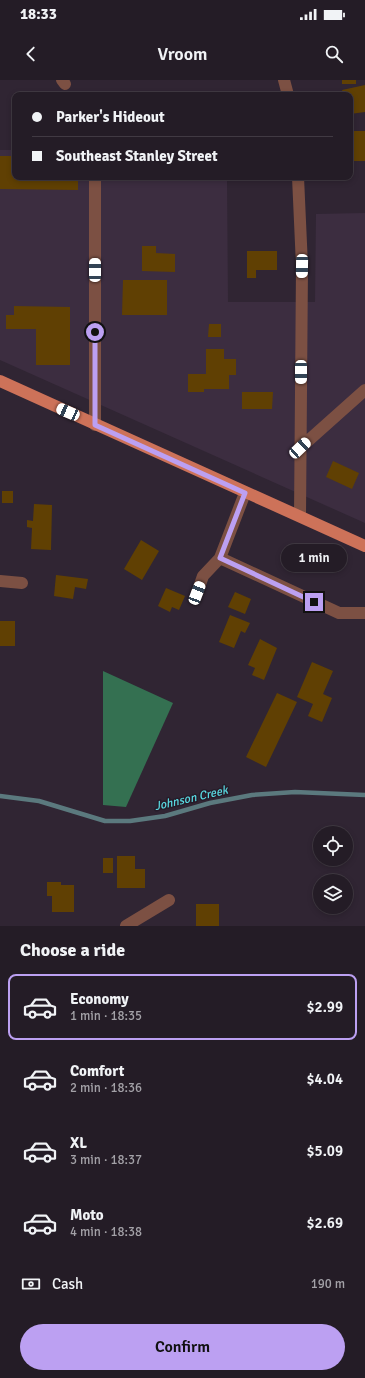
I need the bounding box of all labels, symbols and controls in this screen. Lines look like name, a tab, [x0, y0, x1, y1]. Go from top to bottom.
text: 18:33	[20, 5, 57, 23]
icon: back	[20, 43, 42, 65]
text: Vroom	[157, 43, 208, 65]
icon: search	[323, 43, 345, 65]
text: Parker's Hideout	[56, 108, 165, 126]
text: Southeast Stanley Street	[56, 147, 218, 165]
car	[296, 254, 308, 278]
car	[89, 258, 101, 282]
route start	[86, 323, 104, 341]
car	[295, 360, 307, 384]
car	[55, 402, 81, 422]
car	[287, 435, 313, 461]
callout: 1 min	[281, 544, 347, 572]
text: 1 min	[298, 550, 330, 566]
car	[187, 580, 207, 606]
route end	[305, 593, 323, 611]
water label: Johnson Creek	[153, 783, 230, 814]
map controls	[313, 826, 353, 914]
button: locate	[313, 826, 353, 866]
button: layers	[313, 874, 353, 914]
text: Choose a ride	[20, 939, 125, 961]
icon: car	[22, 989, 58, 1025]
text: Economy	[70, 990, 129, 1008]
text: $2.99	[306, 998, 343, 1016]
text: 1 min · 18:35	[70, 1008, 142, 1024]
icon: car	[22, 1061, 58, 1097]
text: Comfort	[70, 1062, 124, 1080]
text: $4.04	[306, 1070, 343, 1088]
text: 2 min · 18:36	[70, 1080, 142, 1096]
icon: car	[22, 1133, 58, 1169]
text: XL	[70, 1134, 87, 1152]
text: $5.09	[306, 1142, 343, 1160]
text: 3 min · 18:37	[70, 1152, 142, 1168]
icon: car	[22, 1205, 58, 1241]
text: Moto	[70, 1206, 104, 1224]
text: $2.69	[306, 1214, 343, 1232]
text: 4 min · 18:38	[70, 1224, 142, 1240]
icon: cash	[20, 1273, 42, 1295]
text: Cash	[52, 1275, 83, 1293]
text: 190 m	[311, 1276, 345, 1292]
button: Confirm	[20, 1324, 345, 1370]

